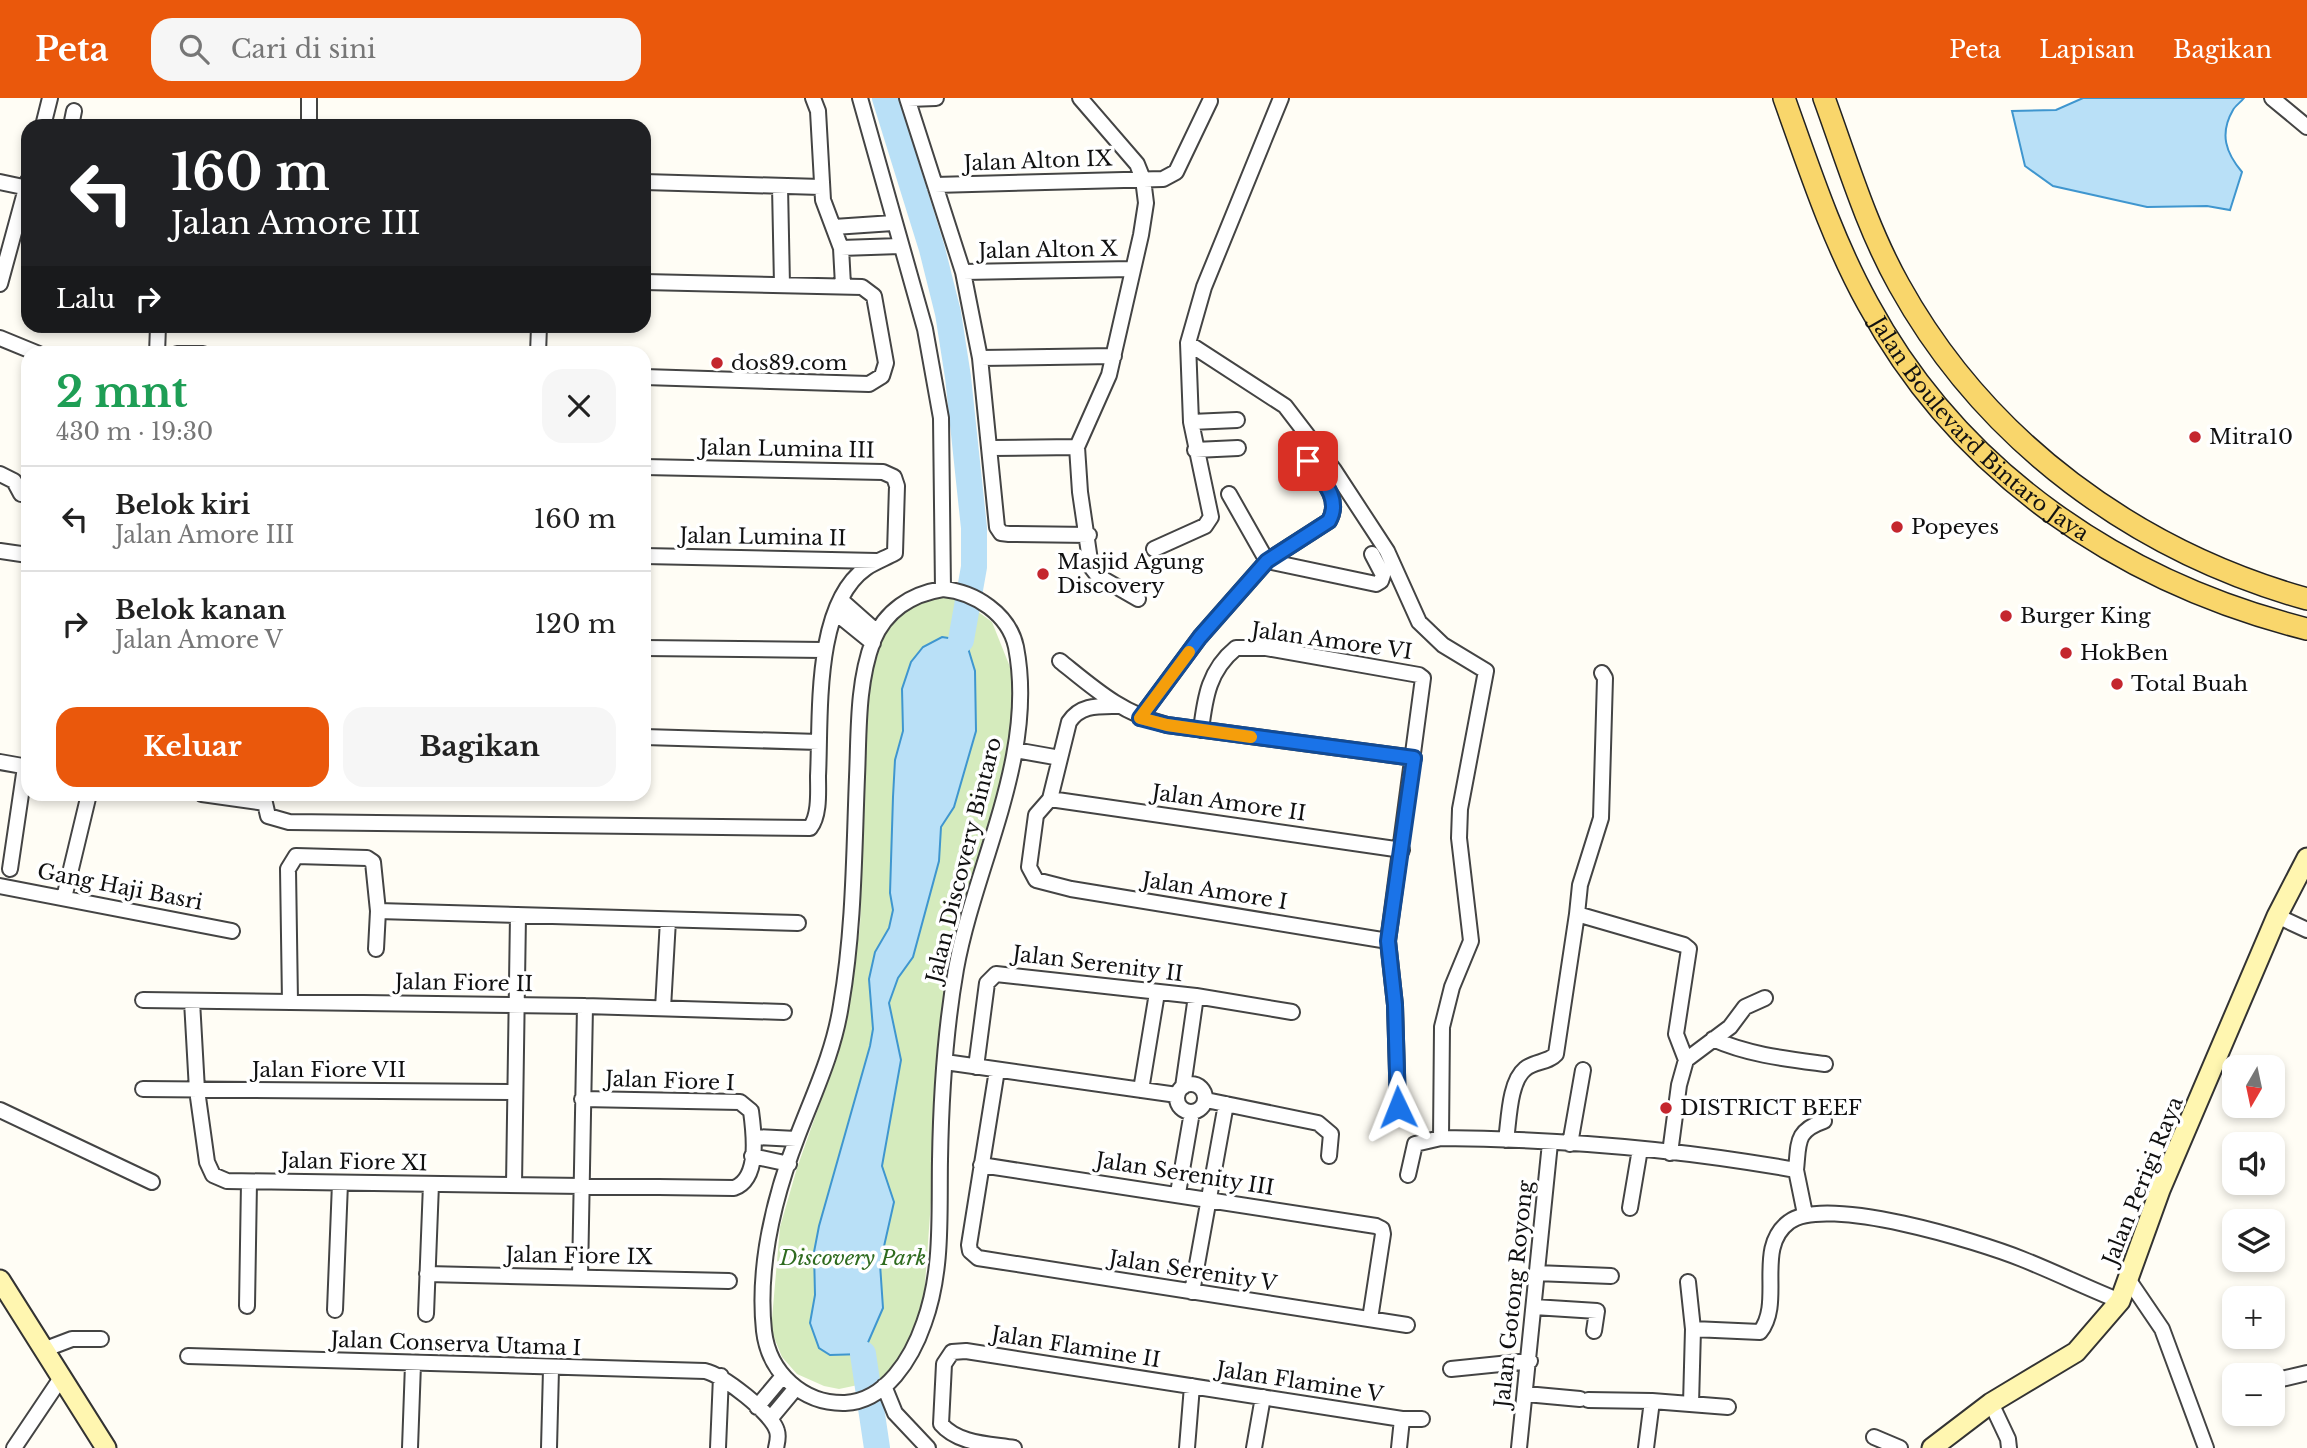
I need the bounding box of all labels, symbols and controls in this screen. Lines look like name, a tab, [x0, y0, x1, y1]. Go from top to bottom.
search box	[151, 18, 641, 81]
text: Peta	[35, 29, 109, 70]
icon: search	[175, 30, 213, 68]
text: Cari di sini	[231, 33, 376, 65]
text: Peta	[1949, 35, 2001, 64]
text: Lapisan	[2039, 35, 2135, 64]
text: Bagikan	[2173, 35, 2272, 64]
text: 160 m	[171, 142, 330, 203]
street label: Jalan Alton IX	[960, 145, 1113, 177]
icon: left	[56, 147, 147, 238]
text: Jalan Amore III	[171, 203, 421, 243]
street label: Jalan Alton X	[975, 236, 1119, 264]
icon: right	[129, 280, 167, 318]
text: Lalu	[56, 283, 115, 315]
street label: Jalan Boulevard Bintaro Jaya	[1863, 309, 2094, 547]
place label: dos89.com	[731, 350, 848, 376]
marker: dos89.com	[709, 355, 725, 371]
text: 2 mnt	[56, 366, 188, 418]
button: close	[542, 369, 616, 443]
text: 430 m · 19:30	[56, 418, 213, 446]
place label: Mitra10	[2209, 424, 2293, 450]
marker: Mitra10	[2187, 429, 2203, 445]
pin	[1278, 431, 1338, 491]
street label: Jalan Lumina III	[696, 434, 875, 464]
icon: arrive	[1289, 442, 1327, 480]
text: Belok kiri	[115, 489, 250, 521]
icon: left	[56, 500, 94, 538]
text: 160 m	[534, 503, 616, 535]
place label: Popeyes	[1911, 514, 1999, 540]
marker: Popeyes	[1889, 519, 1905, 535]
text: Jalan Amore III	[115, 521, 294, 549]
street label: Jalan Lumina II	[677, 522, 846, 551]
place label: Masjid Agung Discovery	[1057, 549, 1204, 599]
marker: Masjid Agung Discovery	[1035, 566, 1051, 582]
text: Belok kanan	[115, 594, 286, 626]
place label: Burger King	[2020, 603, 2151, 629]
icon: right	[56, 605, 94, 643]
text: 120 m	[534, 608, 616, 640]
marker: Burger King	[1998, 608, 2014, 624]
street label: Jalan Amore VI	[1247, 616, 1414, 665]
text: Jalan Amore V	[115, 626, 283, 654]
place label: HokBen	[2080, 640, 2168, 666]
marker: HokBen	[2058, 645, 2074, 661]
place label: Total Buah	[2131, 671, 2248, 697]
marker: Total Buah	[2109, 676, 2125, 692]
button: Keluar	[56, 707, 329, 787]
button: Bagikan	[343, 707, 616, 787]
street label: Jalan Discovery Bintaro	[920, 735, 1007, 988]
street label: Jalan Amore II	[1147, 779, 1308, 827]
street label: Gang Haji Basri	[35, 858, 205, 916]
street label: Jalan Amore I	[1138, 866, 1289, 915]
street label: Jalan Serenity II	[1008, 940, 1185, 987]
street label: Jalan Fiore II	[392, 969, 533, 997]
north arrow	[2222, 1055, 2286, 1118]
map controls	[2222, 1055, 2285, 1426]
street label: Jalan Fiore VII	[249, 1057, 406, 1083]
street label: Jalan Fiore I	[602, 1066, 735, 1096]
position arrow	[1361, 1070, 1435, 1144]
street label: Jalan Perigi Raya	[2096, 1093, 2189, 1272]
place label: DISTRICT BEEF	[1680, 1095, 1862, 1121]
marker: DISTRICT BEEF	[1658, 1100, 1674, 1116]
button: sound	[2222, 1132, 2285, 1195]
street label: Jalan Serenity III	[1091, 1147, 1276, 1201]
street label: Jalan Fiore XI	[278, 1148, 427, 1176]
street label: Jalan Gotong Royong	[1489, 1179, 1539, 1412]
button: layers	[2222, 1209, 2285, 1272]
street label: Jalan Fiore IX	[502, 1242, 653, 1270]
street label: Jalan Serenity V	[1104, 1244, 1279, 1297]
park label: Discovery Park	[779, 1245, 926, 1271]
button: +	[2222, 1286, 2285, 1349]
street label: Jalan Flamine II	[987, 1320, 1162, 1373]
street label: Jalan Conserva Utama I	[327, 1327, 582, 1361]
street label: Jalan Flamine V	[1212, 1356, 1386, 1408]
button: −	[2222, 1363, 2285, 1426]

